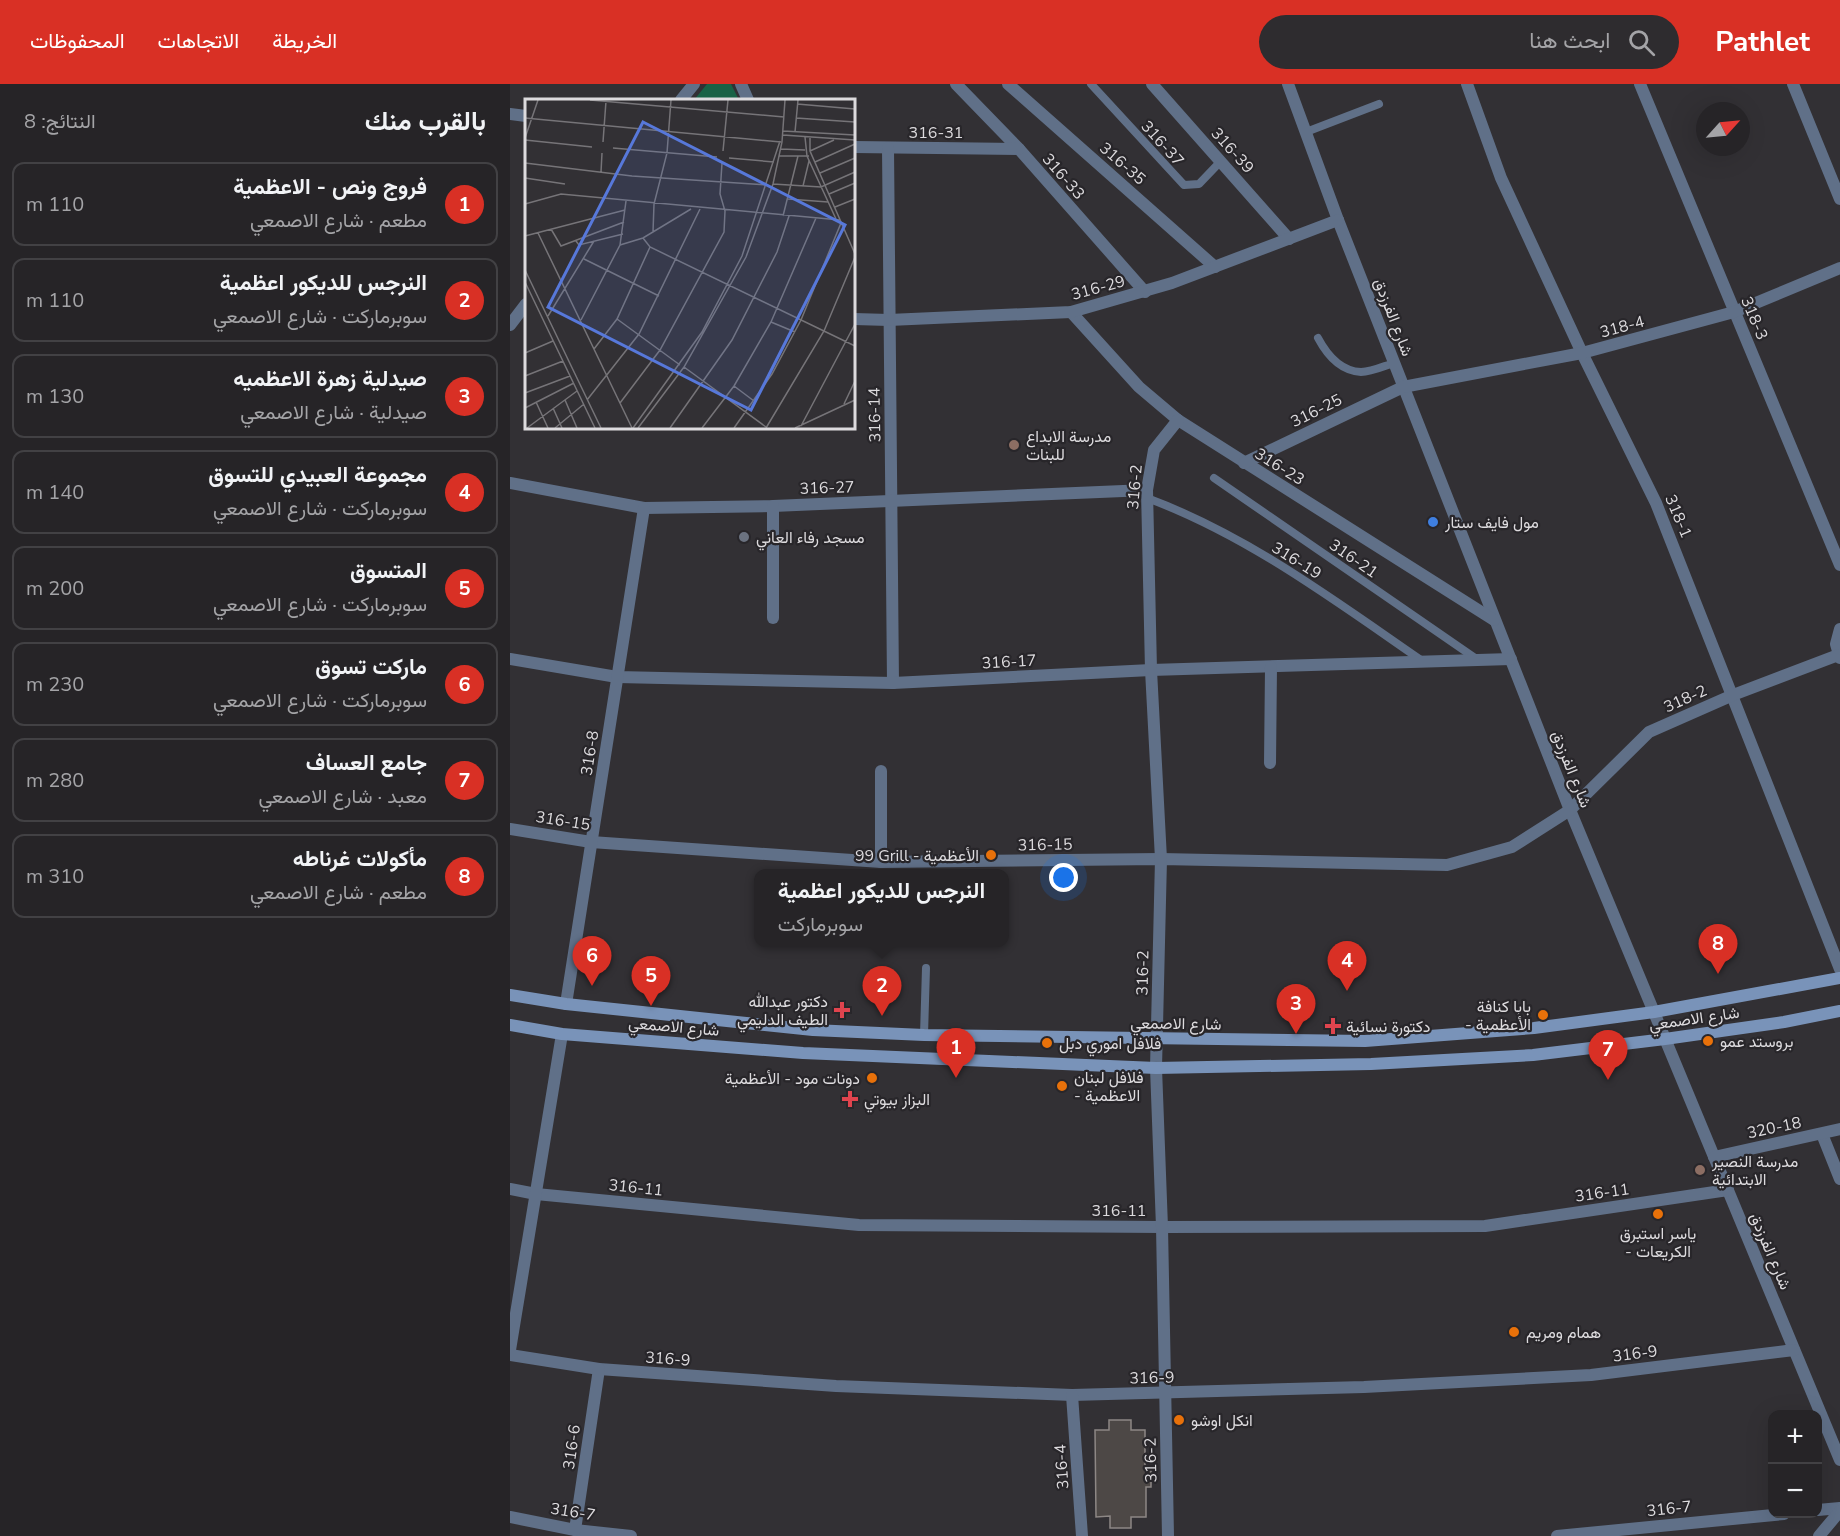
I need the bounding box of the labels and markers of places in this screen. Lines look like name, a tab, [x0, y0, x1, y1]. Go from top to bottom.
place label: مدرسة الابداع للبنات	[1026, 426, 1111, 466]
marker: مدرسة الابداع للبنات	[1007, 438, 1021, 452]
place label: مول فايف ستار	[1444, 512, 1539, 534]
marker: مول فايف ستار	[1426, 515, 1440, 529]
place label: مسجد رفاء العاني	[756, 527, 865, 551]
marker: مسجد رفاء العاني	[737, 530, 751, 544]
place label: 99 Grill - الأعظمية	[855, 845, 979, 867]
marker: 99 Grill - الأعظمية	[984, 848, 998, 862]
pin: 8	[1698, 924, 1738, 974]
pin: 6	[572, 936, 611, 986]
pin: 4	[1328, 942, 1366, 991]
pin: 5	[632, 956, 670, 1006]
pin: 2	[862, 966, 902, 1016]
pin: 3	[1276, 984, 1316, 1034]
place label: دكتور عبدالله الطيف الدليمي	[737, 991, 828, 1033]
place label: بابا كنافة - الأعظمية	[1465, 996, 1531, 1036]
marker: دكتور عبدالله الطيف الدليمي	[833, 1001, 851, 1019]
marker: بابا كنافة - الأعظمية	[1536, 1008, 1550, 1022]
place label: دكتورة نسائية	[1346, 1016, 1431, 1038]
marker: دكتورة نسائية	[1324, 1017, 1342, 1035]
pin: 1	[936, 1028, 976, 1078]
pin: 7	[1588, 1030, 1628, 1080]
place label: بروستد عمو	[1720, 1031, 1793, 1053]
place label: فلافل اموري دبل	[1059, 1033, 1161, 1057]
marker: بروستد عمو	[1701, 1034, 1715, 1048]
marker: فلافل اموري دبل	[1040, 1036, 1054, 1050]
place label: فلافل لبنان - الاعظمية	[1074, 1067, 1144, 1107]
place label: دونات مود - الأعظمية	[725, 1068, 860, 1090]
marker: دونات مود - الأعظمية	[865, 1071, 879, 1085]
marker: فلافل لبنان - الاعظمية	[1055, 1079, 1069, 1093]
place label: البزاز بيوتي	[864, 1089, 930, 1113]
marker: البزاز بيوتي	[841, 1090, 859, 1108]
place label: مدرسة النصير الابتدائية	[1711, 1151, 1798, 1191]
marker: مدرسة النصير الابتدائية	[1693, 1163, 1707, 1177]
marker: ياسر استبرق - الكريعات	[1651, 1207, 1665, 1221]
place label: ياسر استبرق - الكريعات	[1620, 1223, 1696, 1263]
place label: همام ومريم	[1526, 1322, 1601, 1344]
marker: همام ومريم	[1507, 1325, 1521, 1339]
place label: انكل اوشو	[1191, 1410, 1253, 1432]
marker: انكل اوشو	[1172, 1413, 1186, 1427]

